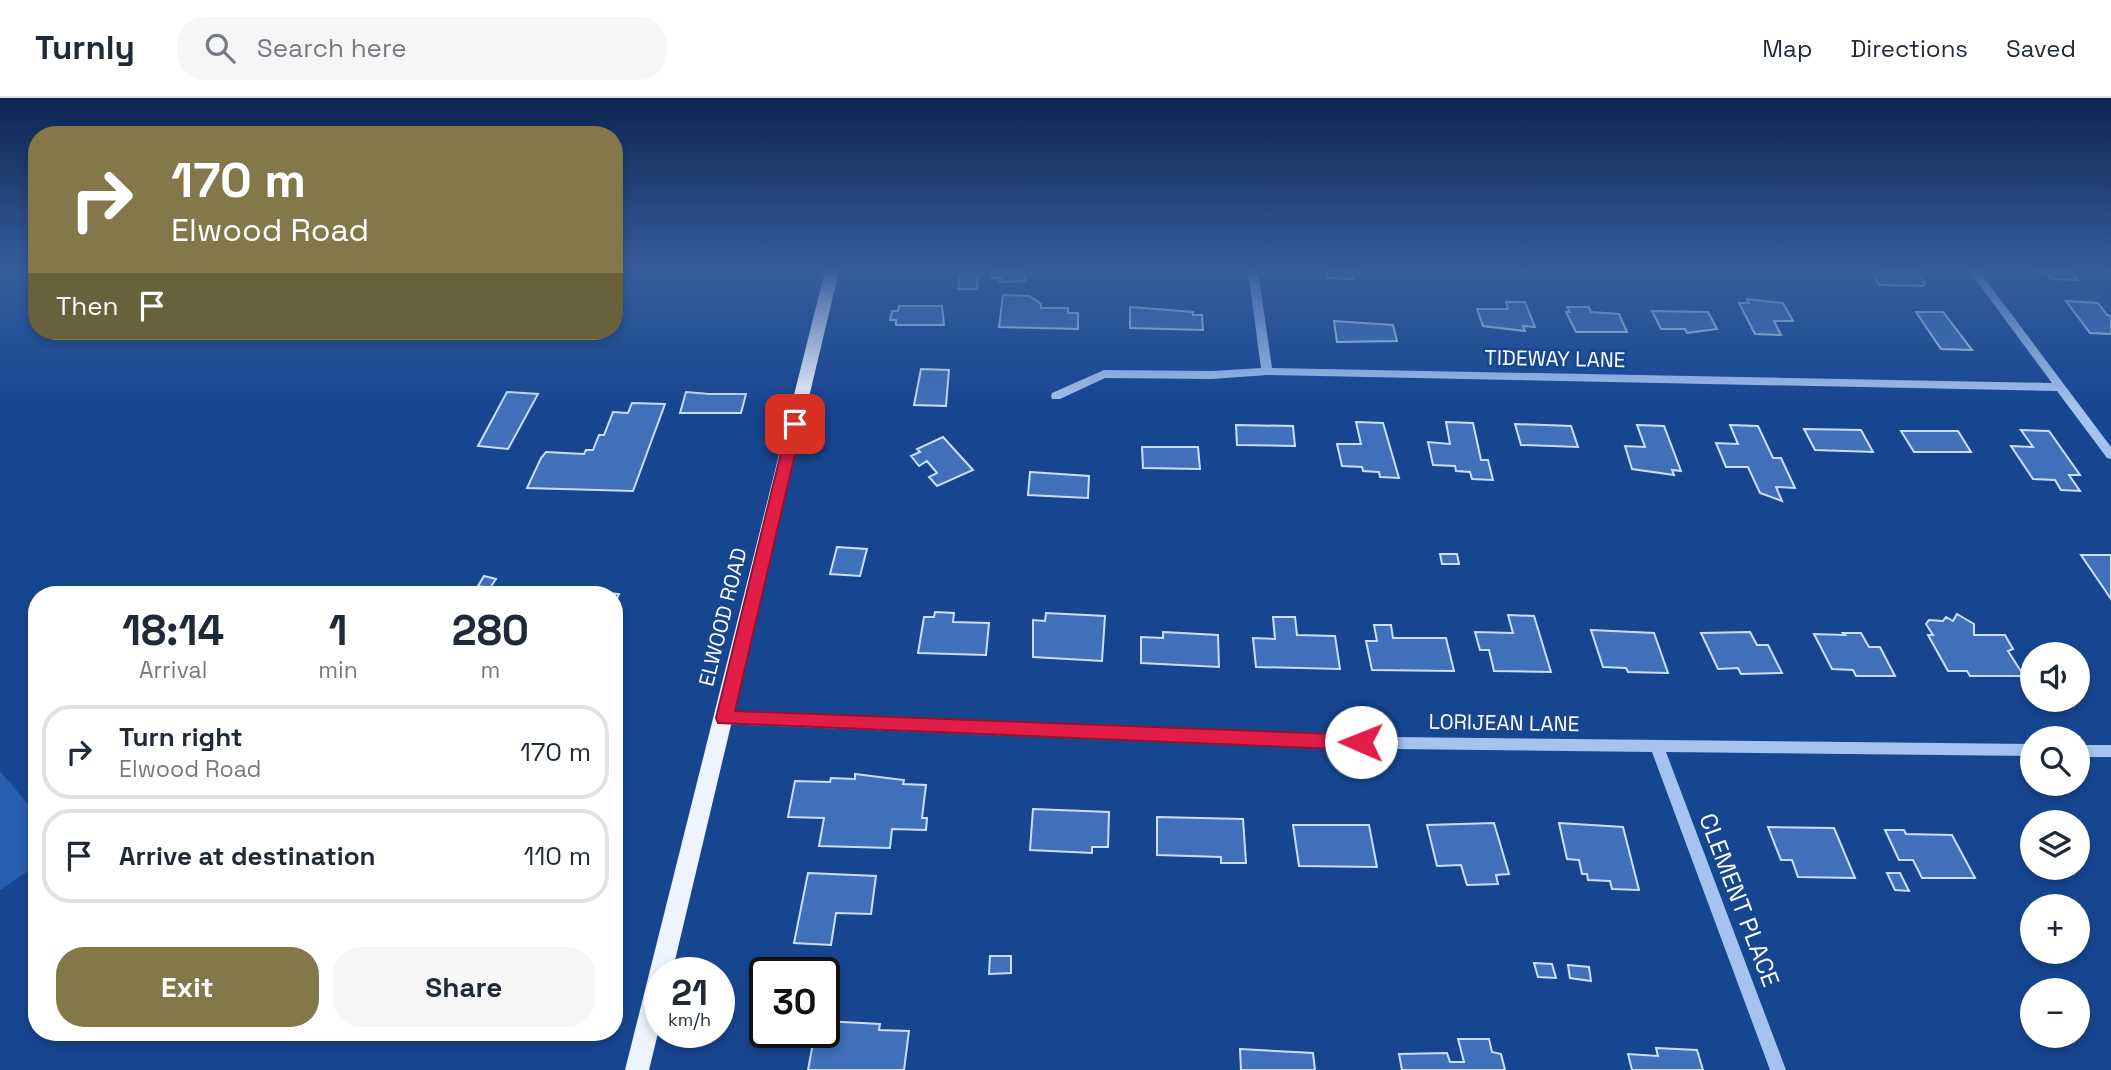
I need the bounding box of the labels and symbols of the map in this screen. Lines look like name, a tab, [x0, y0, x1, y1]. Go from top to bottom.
street label: TIDEWAY LANE	[1484, 344, 1626, 373]
pin	[765, 394, 825, 454]
street label: ELWOOD ROAD	[692, 545, 753, 689]
position arrow	[1324, 705, 1398, 779]
street label: LORIJEAN LANE	[1428, 708, 1580, 737]
street label: CLEMENT PLACE	[1692, 809, 1787, 991]
speed limit sign: 30	[749, 957, 840, 1048]

